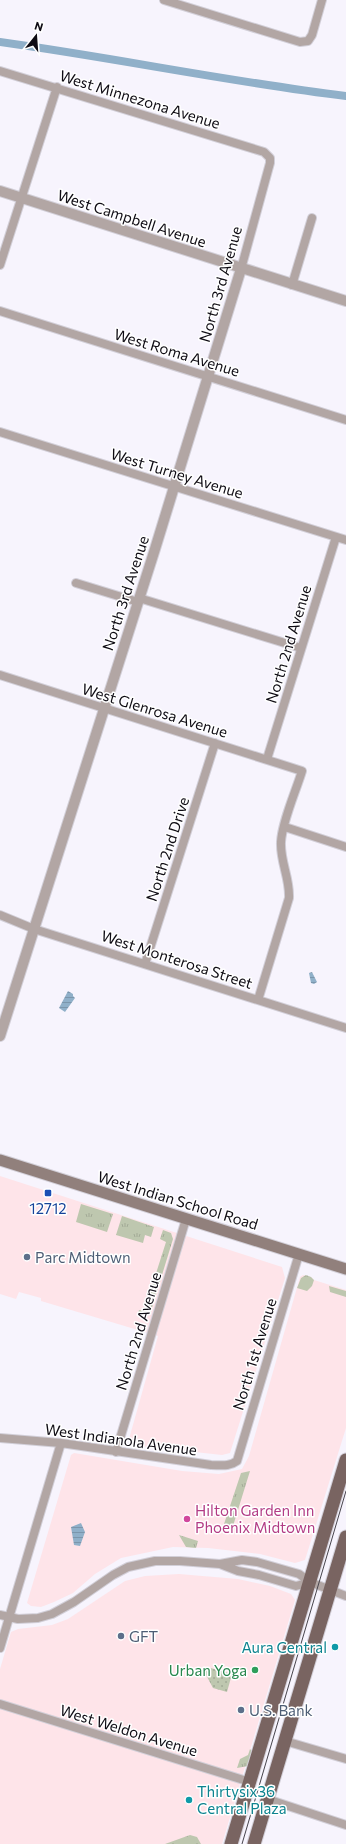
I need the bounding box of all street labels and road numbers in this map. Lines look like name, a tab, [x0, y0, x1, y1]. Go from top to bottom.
street label: West Minnezona Avenue	[58, 66, 223, 132]
street label: West Campbell Avenue	[55, 185, 209, 251]
street label: North 3rd Avenue	[195, 224, 245, 344]
street label: West Roma Avenue	[112, 324, 242, 380]
street label: West Turney Avenue	[109, 444, 246, 502]
street label: North 3rd Avenue	[98, 533, 152, 653]
street label: North 2nd Avenue	[262, 583, 315, 705]
street label: West Glenrosa Avenue	[80, 679, 230, 741]
street label: North 2nd Drive	[142, 795, 192, 903]
street label: West Monterosa Street	[99, 926, 255, 992]
street label: West Indian School Road	[95, 1167, 261, 1233]
street label: North 2nd Avenue	[112, 1270, 165, 1392]
street label: North 1st Avenue	[228, 1296, 280, 1412]
street label: West Indianola Avenue	[44, 1419, 198, 1459]
street label: West Weldon Avenue	[58, 1700, 200, 1760]

